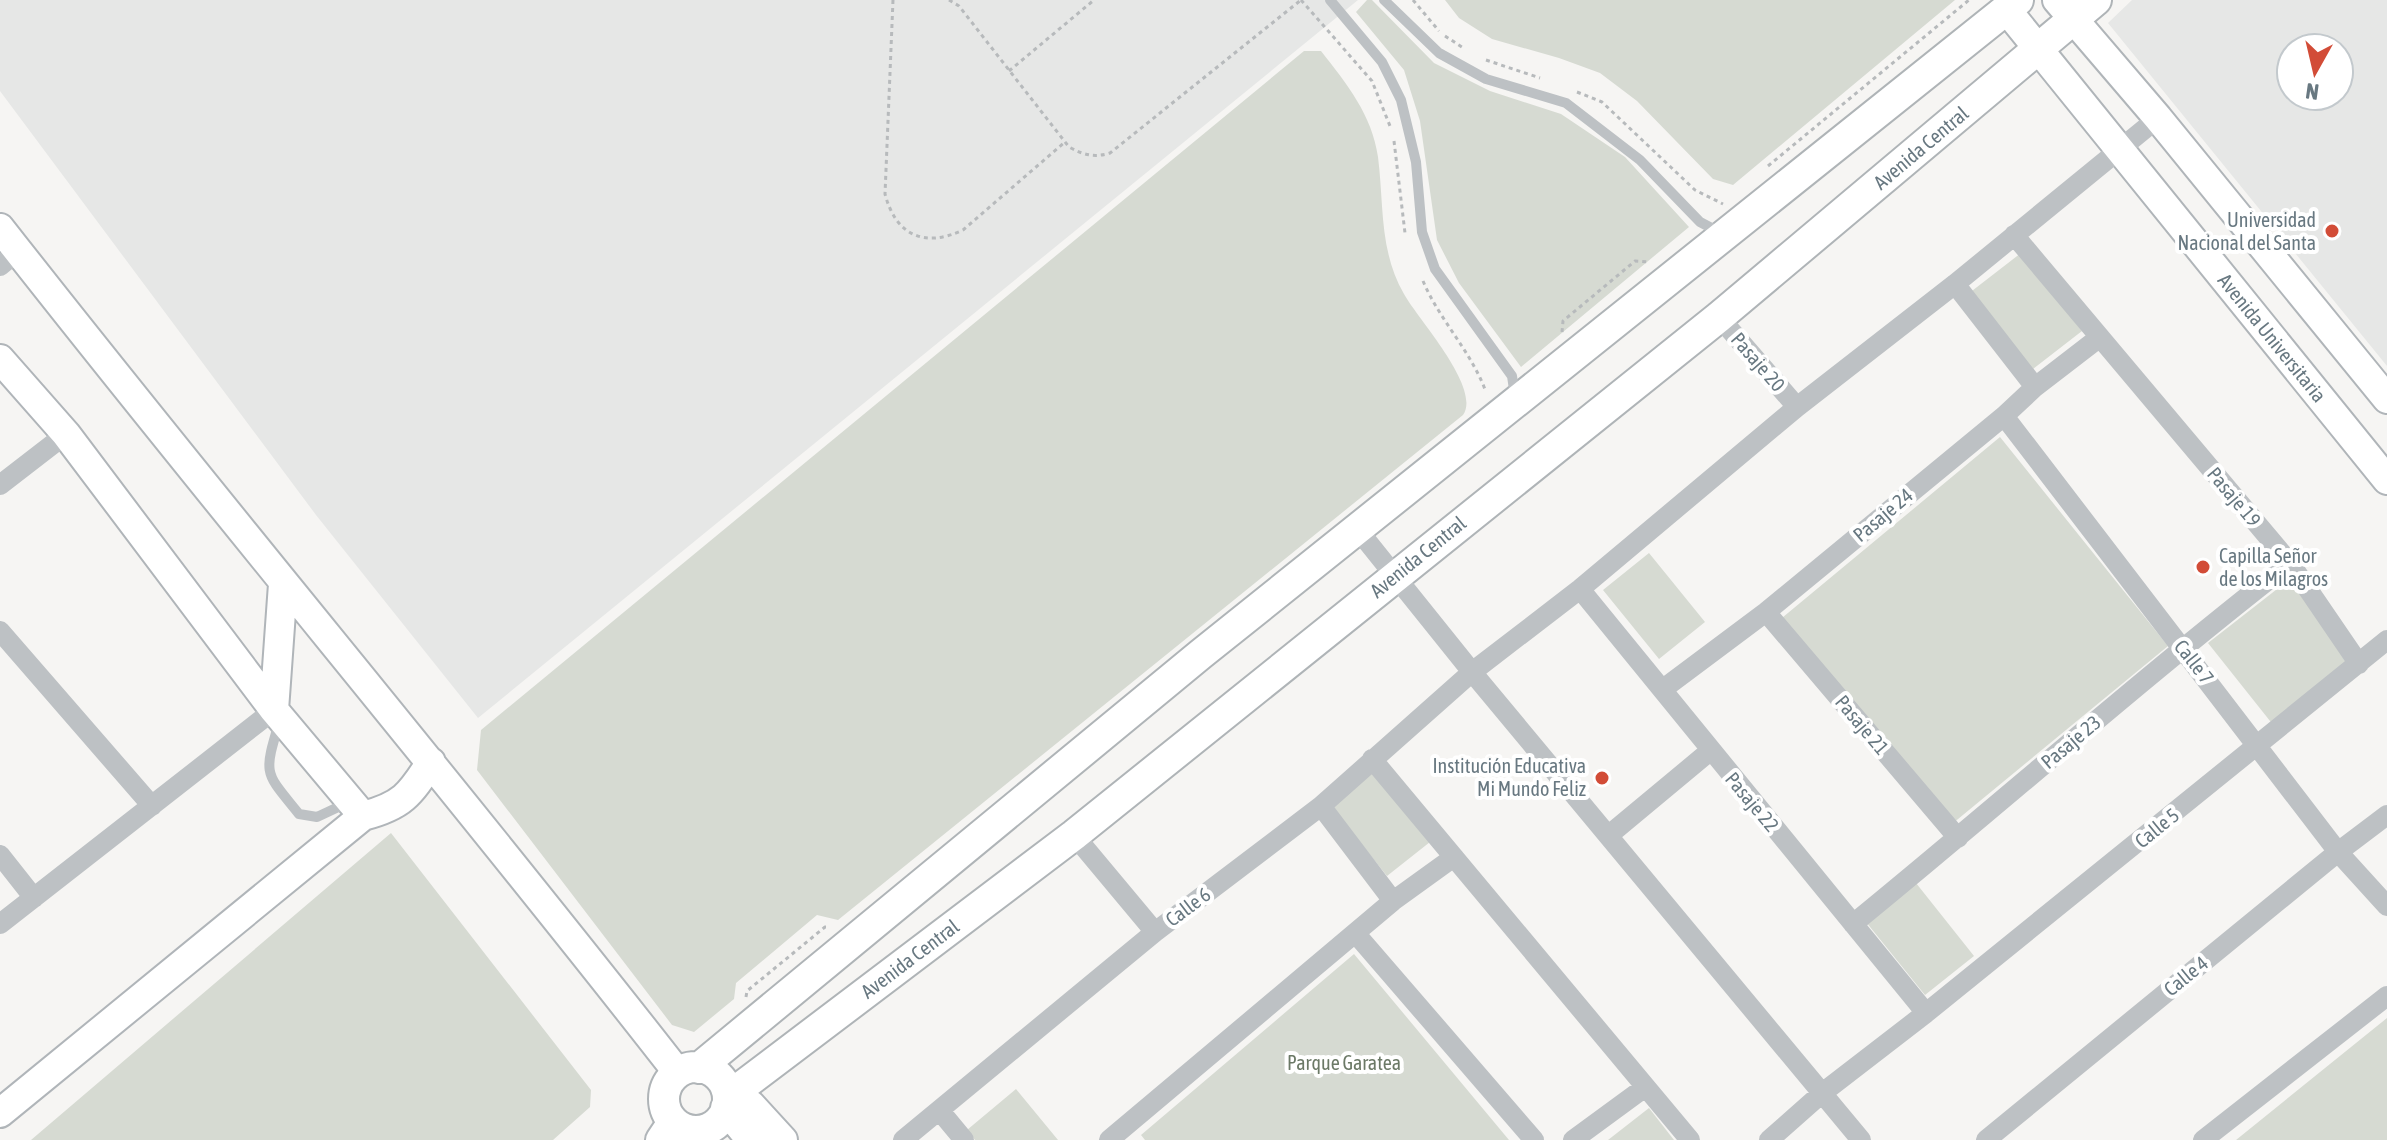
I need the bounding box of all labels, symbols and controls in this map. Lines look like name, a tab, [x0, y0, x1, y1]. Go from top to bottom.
north arrow	[2275, 32, 2355, 112]
text: N	[2304, 78, 2320, 106]
street label: Avenida Central	[1869, 101, 1973, 194]
place label: Universidad Nacional del Santa	[2177, 208, 2316, 254]
marker: Universidad Nacional del Santa	[2323, 222, 2341, 240]
street label: Avenida Universitaria	[2214, 269, 2331, 406]
street label: Pasaje 20	[1727, 328, 1790, 396]
street label: Pasaje 19	[2203, 462, 2266, 531]
street label: Pasaje 24	[1848, 483, 1917, 546]
street label: Avenida Central	[1365, 511, 1471, 602]
place label: Capilla Señor de los Milagros	[2219, 544, 2328, 590]
marker: Capilla Señor de los Milagros	[2194, 558, 2212, 576]
street label: Calle 7	[2170, 635, 2219, 688]
street label: Pasaje 21	[1831, 690, 1894, 759]
street label: Pasaje 23	[2036, 710, 2105, 773]
place label: Institución Educativa Mi Mundo Feliz	[1432, 754, 1586, 800]
street label: Pasaje 22	[1721, 767, 1784, 836]
marker: Institución Educativa Mi Mundo Feliz	[1593, 769, 1611, 787]
street label: Calle 5	[2130, 803, 2183, 852]
street label: Calle 6	[1161, 882, 1215, 931]
street label: Avenida Central	[856, 914, 964, 1003]
street label: Calle 4	[2159, 951, 2212, 1000]
park label: Parque Garatea	[1287, 1051, 1401, 1074]

